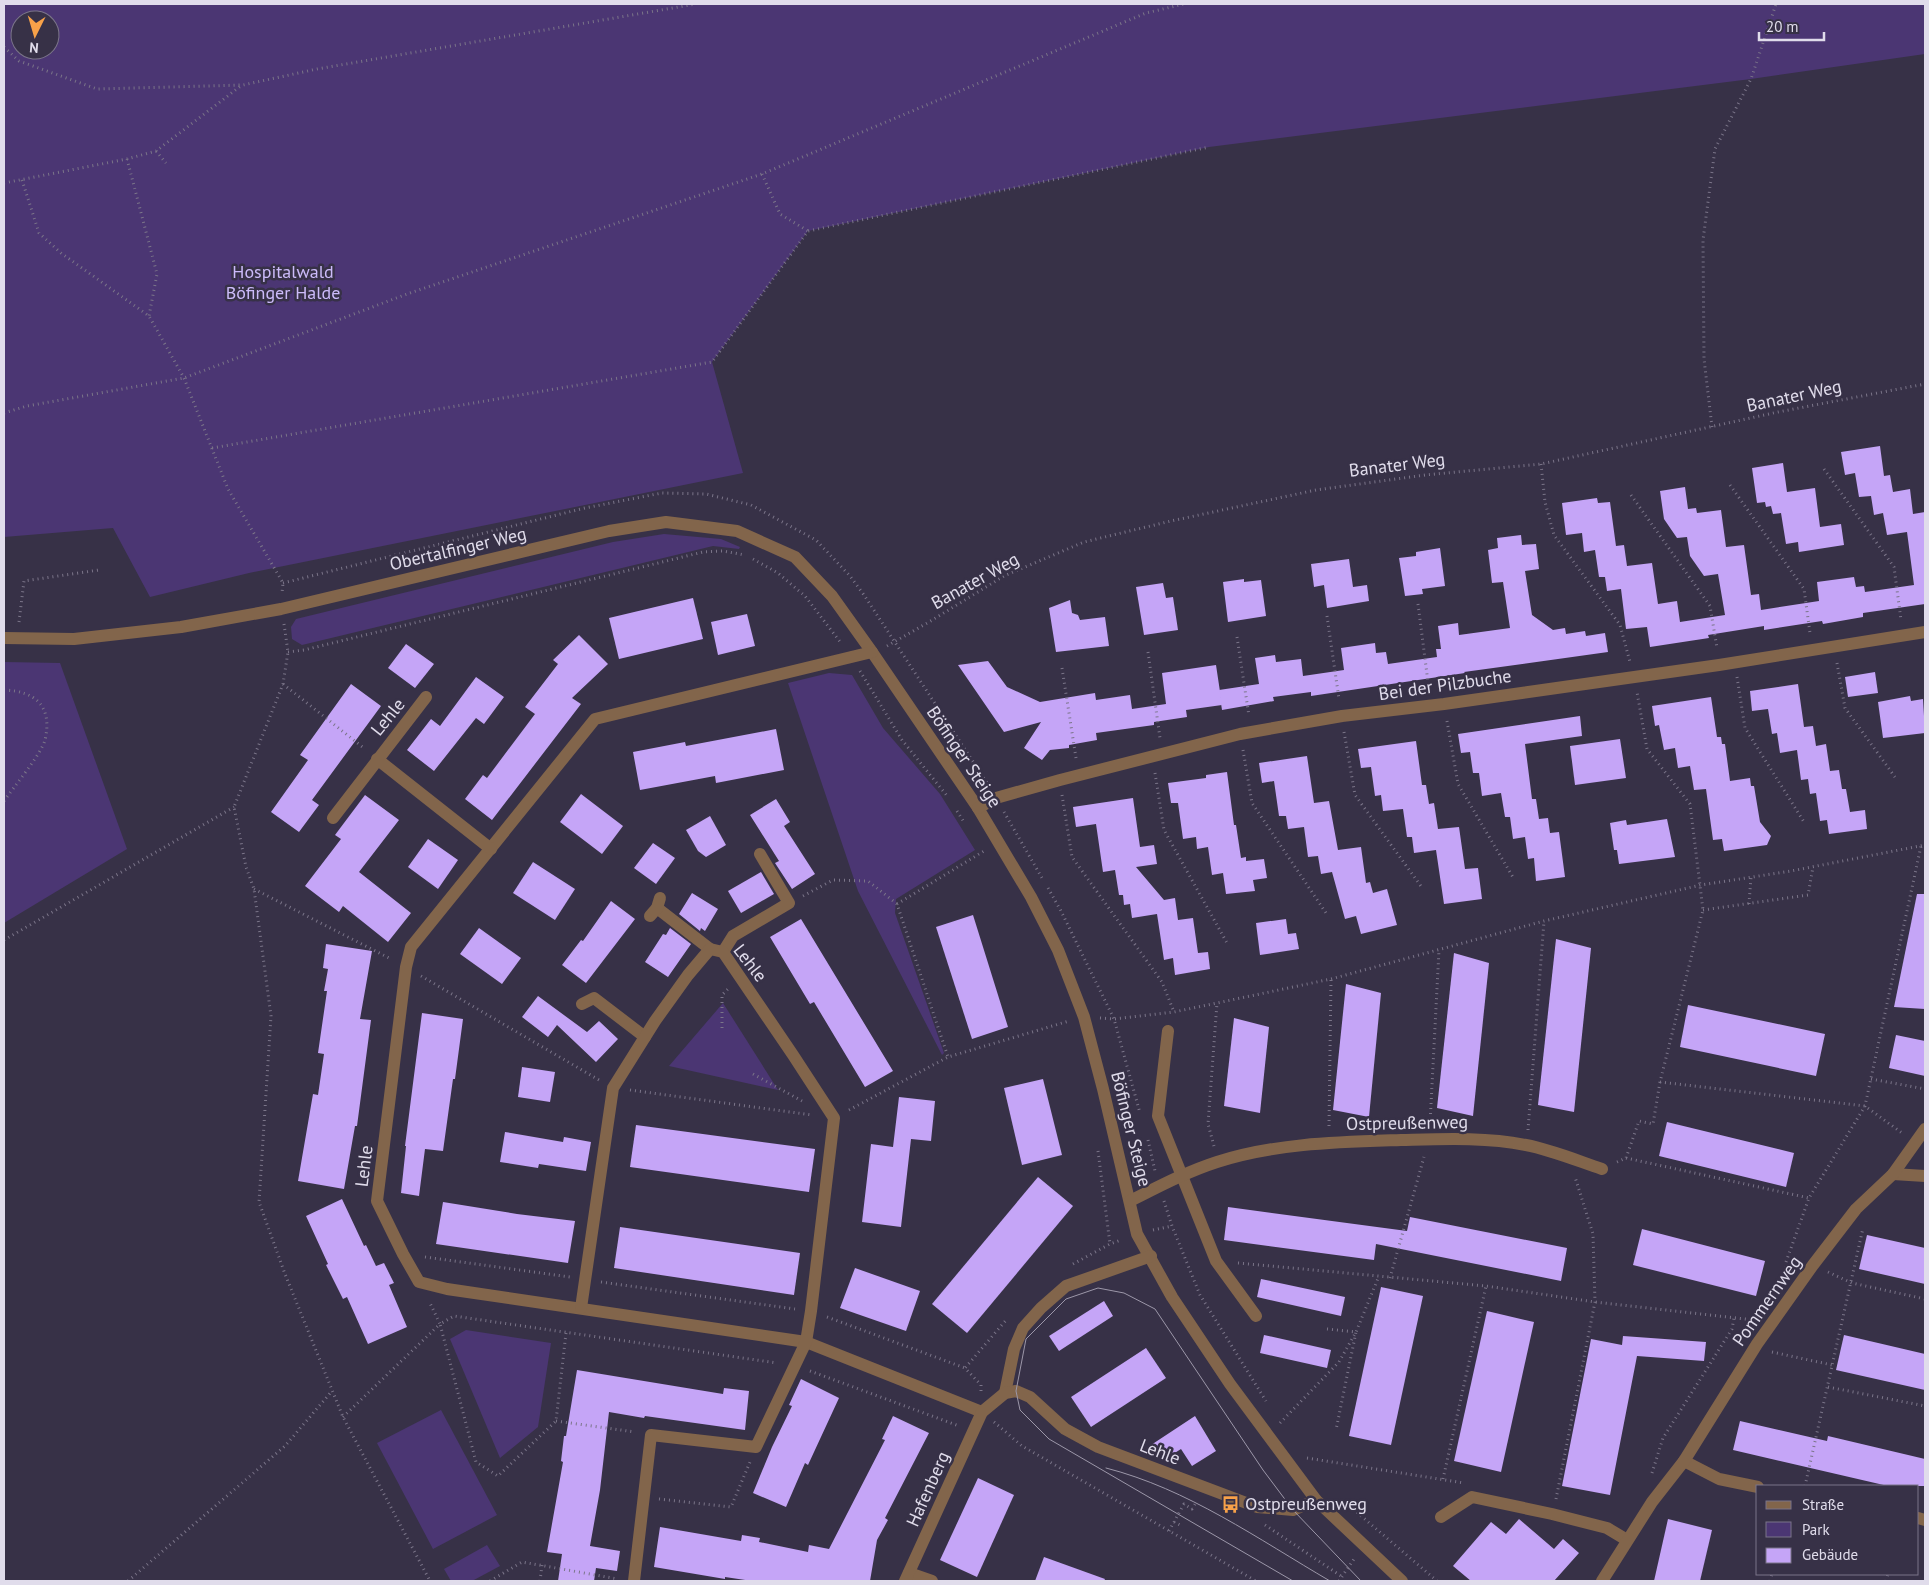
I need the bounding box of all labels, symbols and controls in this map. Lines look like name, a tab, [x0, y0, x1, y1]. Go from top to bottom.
north arrow	[10, 10, 60, 60]
scale bar	[1759, 10, 1824, 42]
text: 20 m	[1766, 17, 1799, 36]
text: N	[28, 39, 39, 57]
park label: Hospitalwald Böfinger Halde	[226, 260, 340, 304]
street label: Banater Weg	[1744, 374, 1844, 417]
street label: Banater Weg	[1348, 447, 1446, 482]
street label: Obertalfinger Weg	[387, 522, 529, 575]
street label: Banater Weg	[927, 547, 1023, 614]
street label: Bei der Pilzbuche	[1377, 664, 1513, 705]
street label: Lehle	[366, 693, 410, 740]
street label: Böfinger Steige	[922, 701, 1007, 812]
street label: Lehle	[729, 939, 772, 986]
street label: Böfinger Steige	[1106, 1069, 1157, 1189]
street label: Ostpreußenweg	[1346, 1110, 1468, 1135]
street label: Lehle	[350, 1144, 377, 1188]
street label: Pommernweg	[1727, 1251, 1806, 1350]
street label: Lehle	[1137, 1433, 1184, 1470]
street label: Hafenberg	[901, 1447, 954, 1530]
legend	[1756, 1485, 1919, 1575]
place label: Ostpreußenweg	[1245, 1492, 1367, 1515]
bus stop icon: Ostpreußenweg	[1221, 1494, 1241, 1514]
text: Straße	[1802, 1495, 1844, 1514]
text: Park	[1802, 1520, 1830, 1539]
text: Gebäude	[1802, 1545, 1858, 1564]

